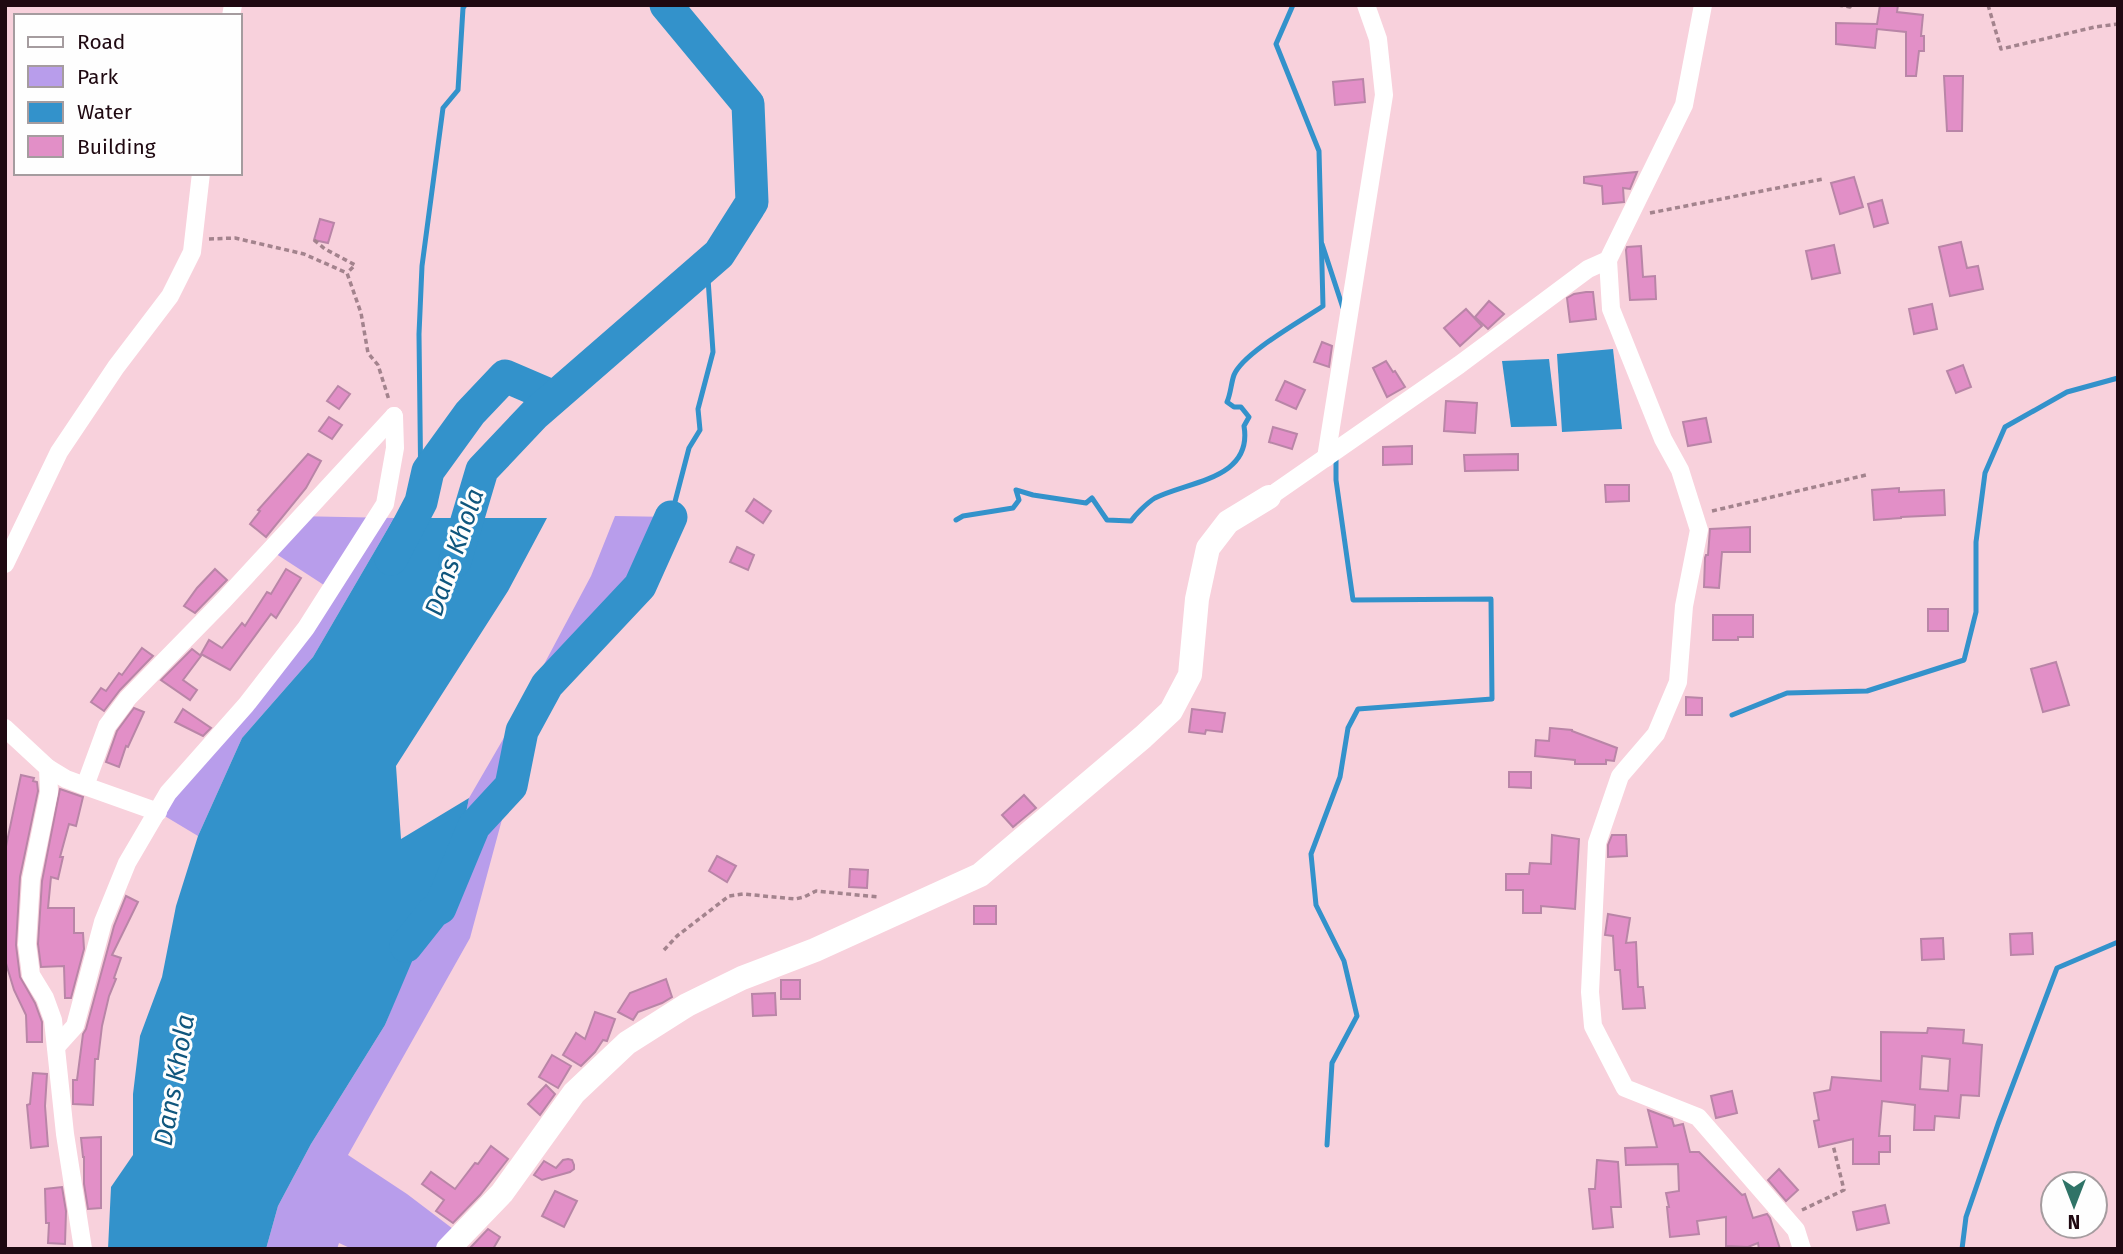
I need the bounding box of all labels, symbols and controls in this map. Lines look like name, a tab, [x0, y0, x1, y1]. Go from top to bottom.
legend	[14, 14, 242, 175]
text: Road	[77, 29, 125, 55]
text: Park	[77, 64, 119, 90]
text: Water	[77, 99, 132, 125]
text: Building	[77, 134, 156, 160]
water label: Dans Khola	[418, 484, 491, 620]
water label: Dans Khola	[148, 1012, 201, 1148]
north arrow	[2039, 1170, 2109, 1240]
text: N	[2068, 1210, 2080, 1233]

